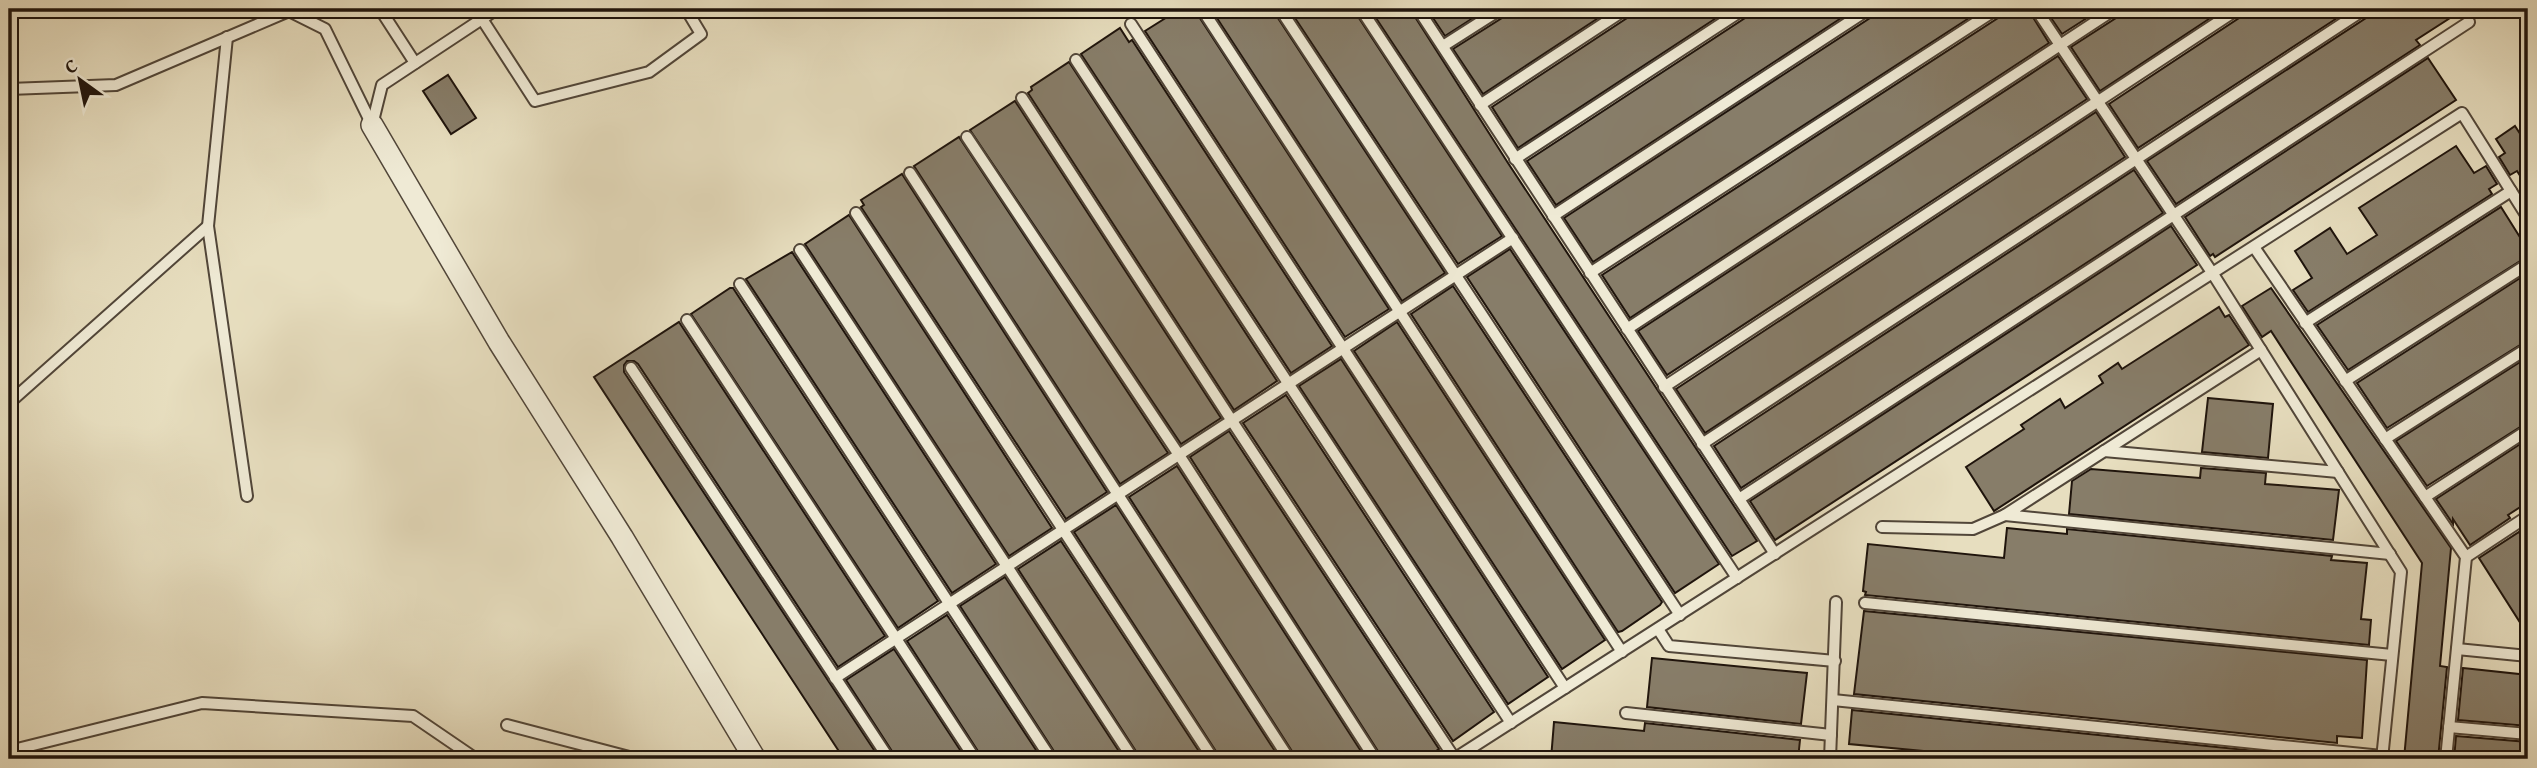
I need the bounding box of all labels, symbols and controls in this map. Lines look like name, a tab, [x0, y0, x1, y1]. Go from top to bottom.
north arrow	[46, 46, 116, 116]
text: С	[59, 51, 83, 80]

